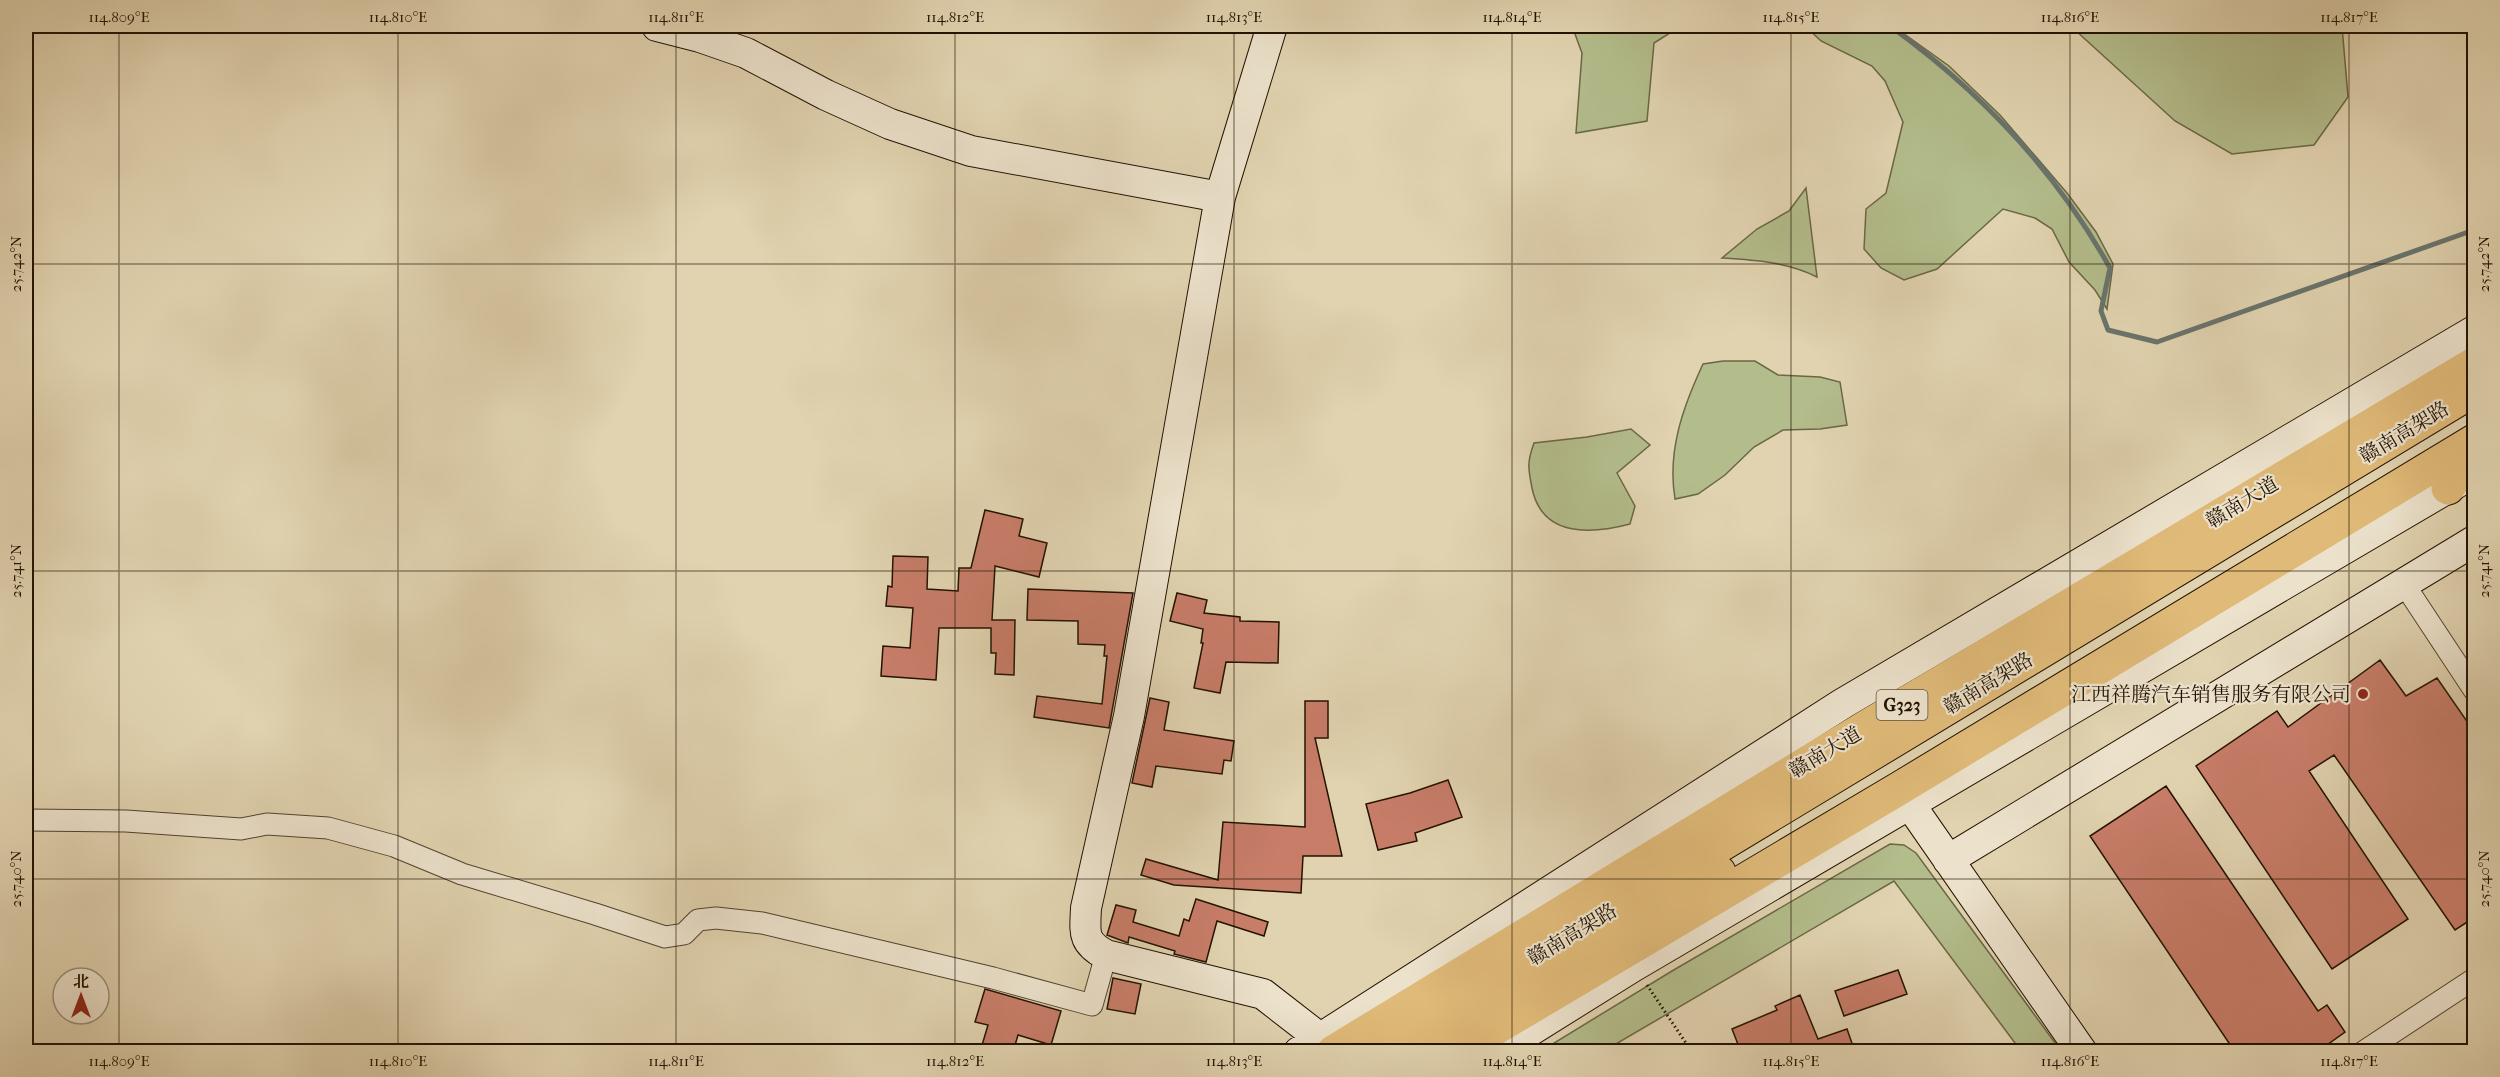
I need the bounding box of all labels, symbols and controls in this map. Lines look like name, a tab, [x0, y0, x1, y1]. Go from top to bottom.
text: 114.809°E	[88, 8, 150, 26]
text: 114.810°E	[369, 8, 427, 26]
text: 114.811°E	[648, 8, 704, 26]
text: 114.812°E	[926, 8, 984, 26]
text: 114.813°E	[1206, 8, 1262, 26]
text: 114.814°E	[1482, 8, 1542, 26]
text: 114.815°E	[1763, 8, 1819, 26]
text: 114.816°E	[2041, 8, 2099, 26]
text: 114.817°E	[2320, 8, 2378, 26]
text: 25.742°N	[7, 235, 25, 292]
text: 25.742°N	[2475, 235, 2493, 292]
street label: 赣南高架路	[2355, 397, 2453, 468]
street label: 赣南大道	[2202, 472, 2282, 533]
text: 25.741°N	[7, 543, 25, 598]
text: 25.741°N	[2475, 543, 2493, 598]
street label: 赣南高架路	[1939, 648, 2037, 719]
place label: 江西祥腾汽车销售服务有限公司	[2071, 683, 2351, 706]
marker: 江西祥腾汽车销售服务有限公司	[2356, 687, 2370, 701]
road number: G323	[1876, 690, 1928, 720]
street label: 赣南大道	[1785, 722, 1865, 783]
text: 25.740°N	[7, 850, 25, 908]
text: 25.740°N	[2475, 850, 2493, 908]
street label: 赣南高架路	[1523, 899, 1621, 970]
north arrow	[51, 966, 111, 1026]
text: 北	[73, 972, 89, 991]
text: 114.809°E	[88, 1052, 150, 1070]
text: 114.810°E	[369, 1052, 427, 1070]
text: 114.811°E	[648, 1052, 704, 1070]
text: 114.812°E	[926, 1052, 984, 1070]
text: 114.813°E	[1206, 1052, 1262, 1070]
text: 114.814°E	[1482, 1052, 1542, 1070]
text: 114.815°E	[1763, 1052, 1819, 1070]
text: 114.816°E	[2041, 1052, 2099, 1070]
text: 114.817°E	[2320, 1052, 2378, 1070]

